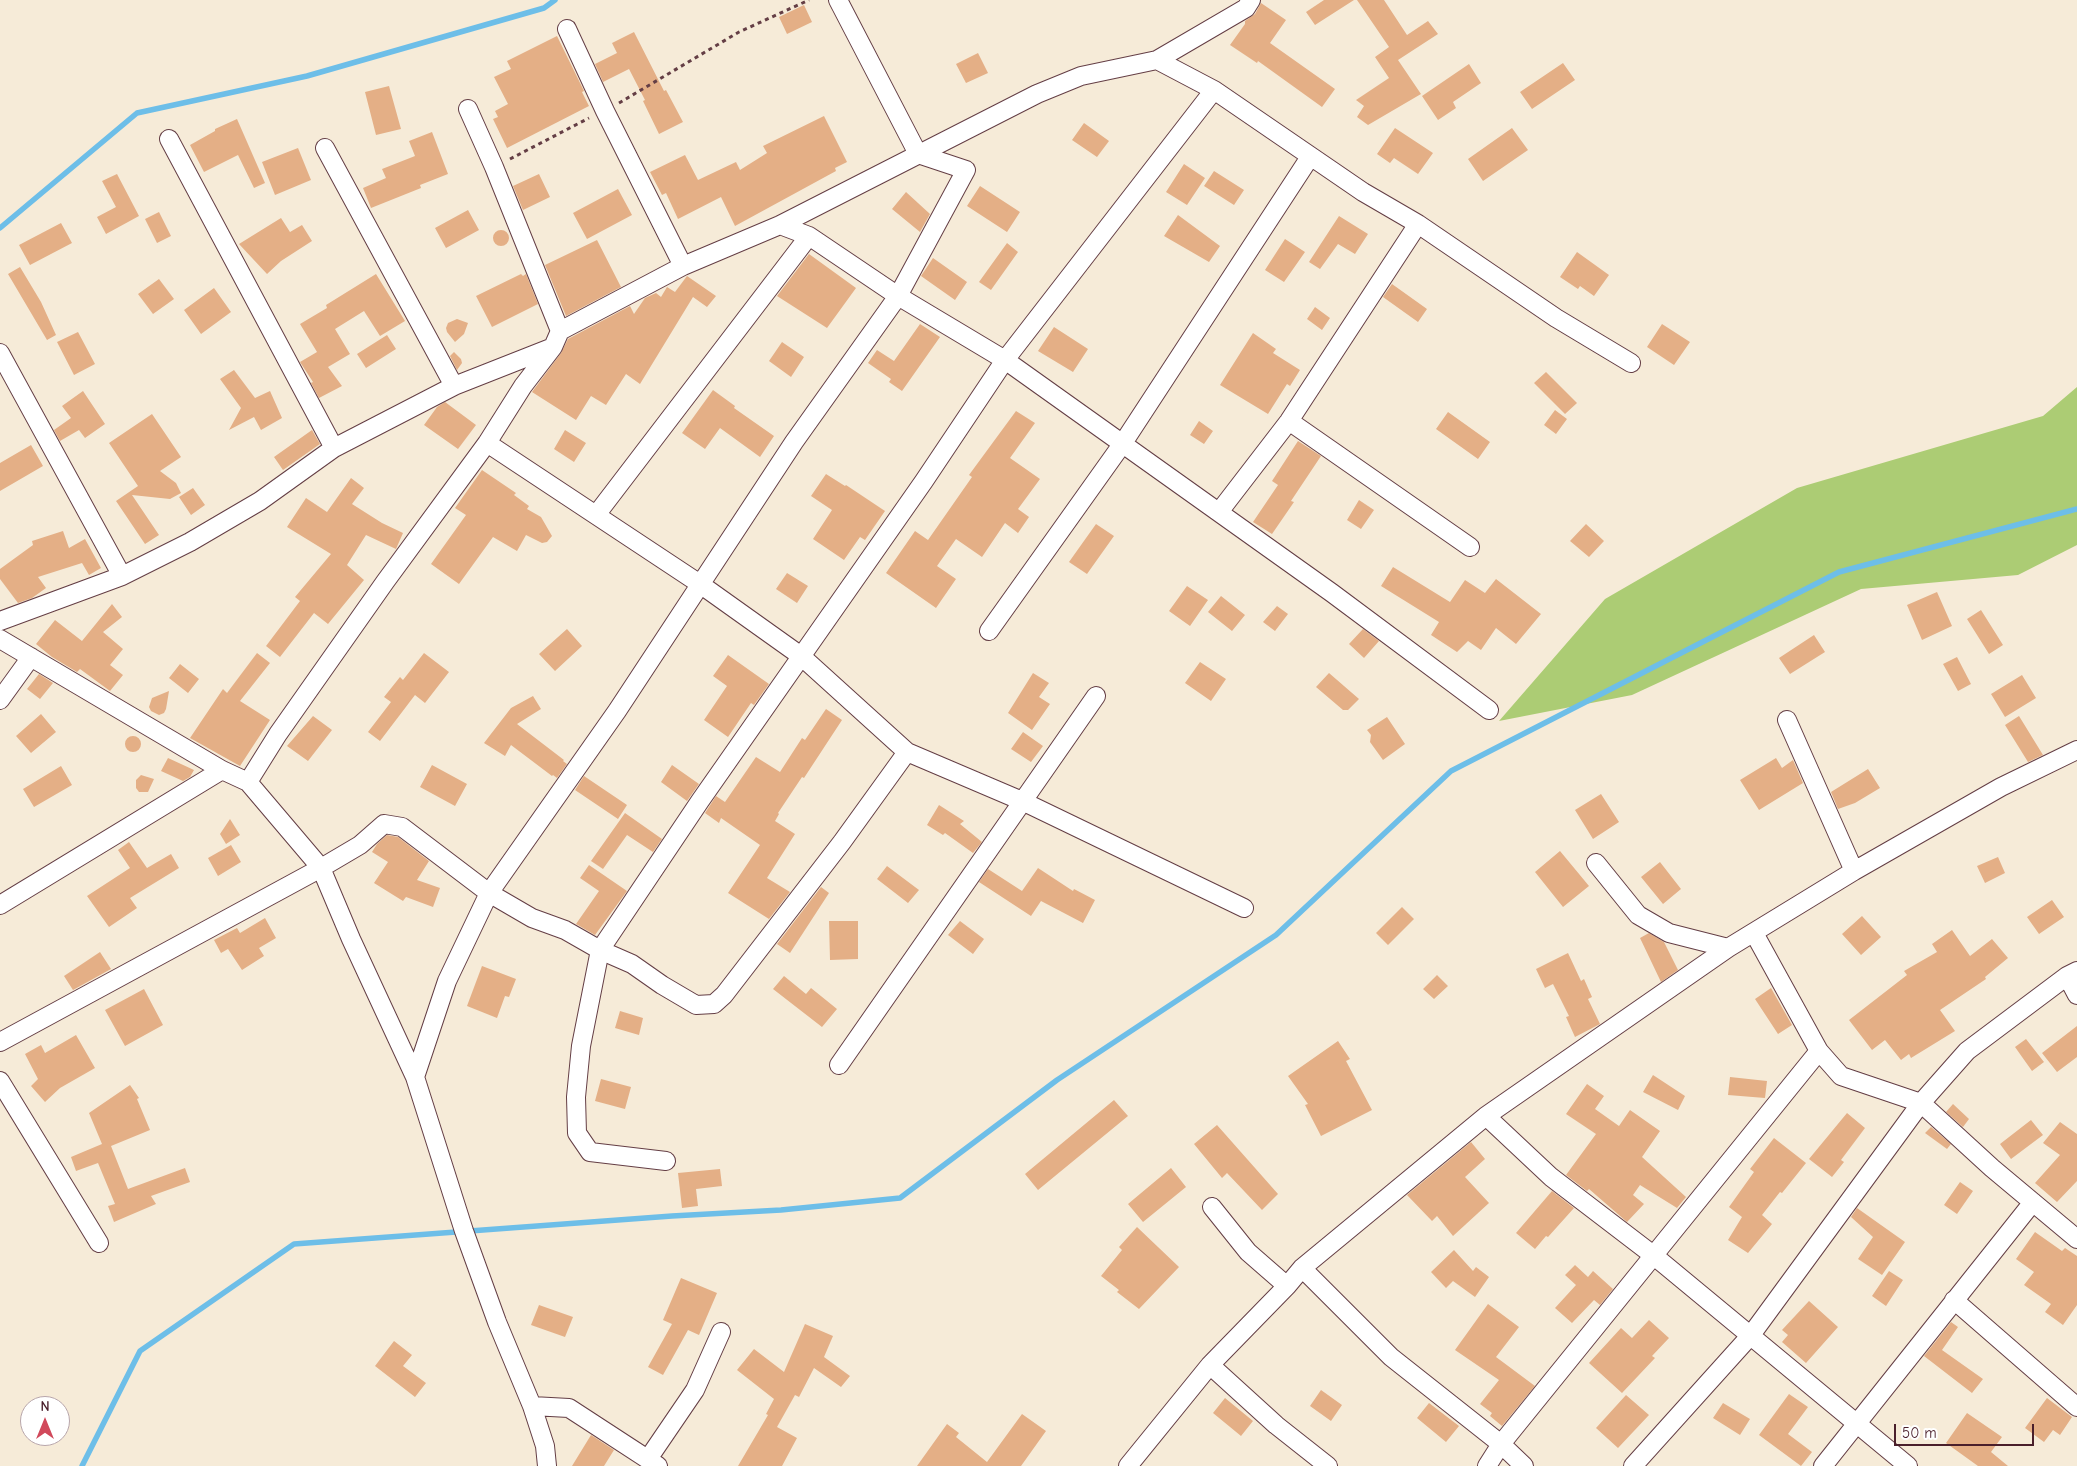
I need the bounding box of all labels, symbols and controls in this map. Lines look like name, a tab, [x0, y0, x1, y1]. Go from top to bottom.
north arrow	[20, 1396, 70, 1446]
text: N	[40, 1398, 50, 1415]
scale bar	[1897, 1414, 2037, 1446]
text: 50 m	[1902, 1424, 1937, 1442]

